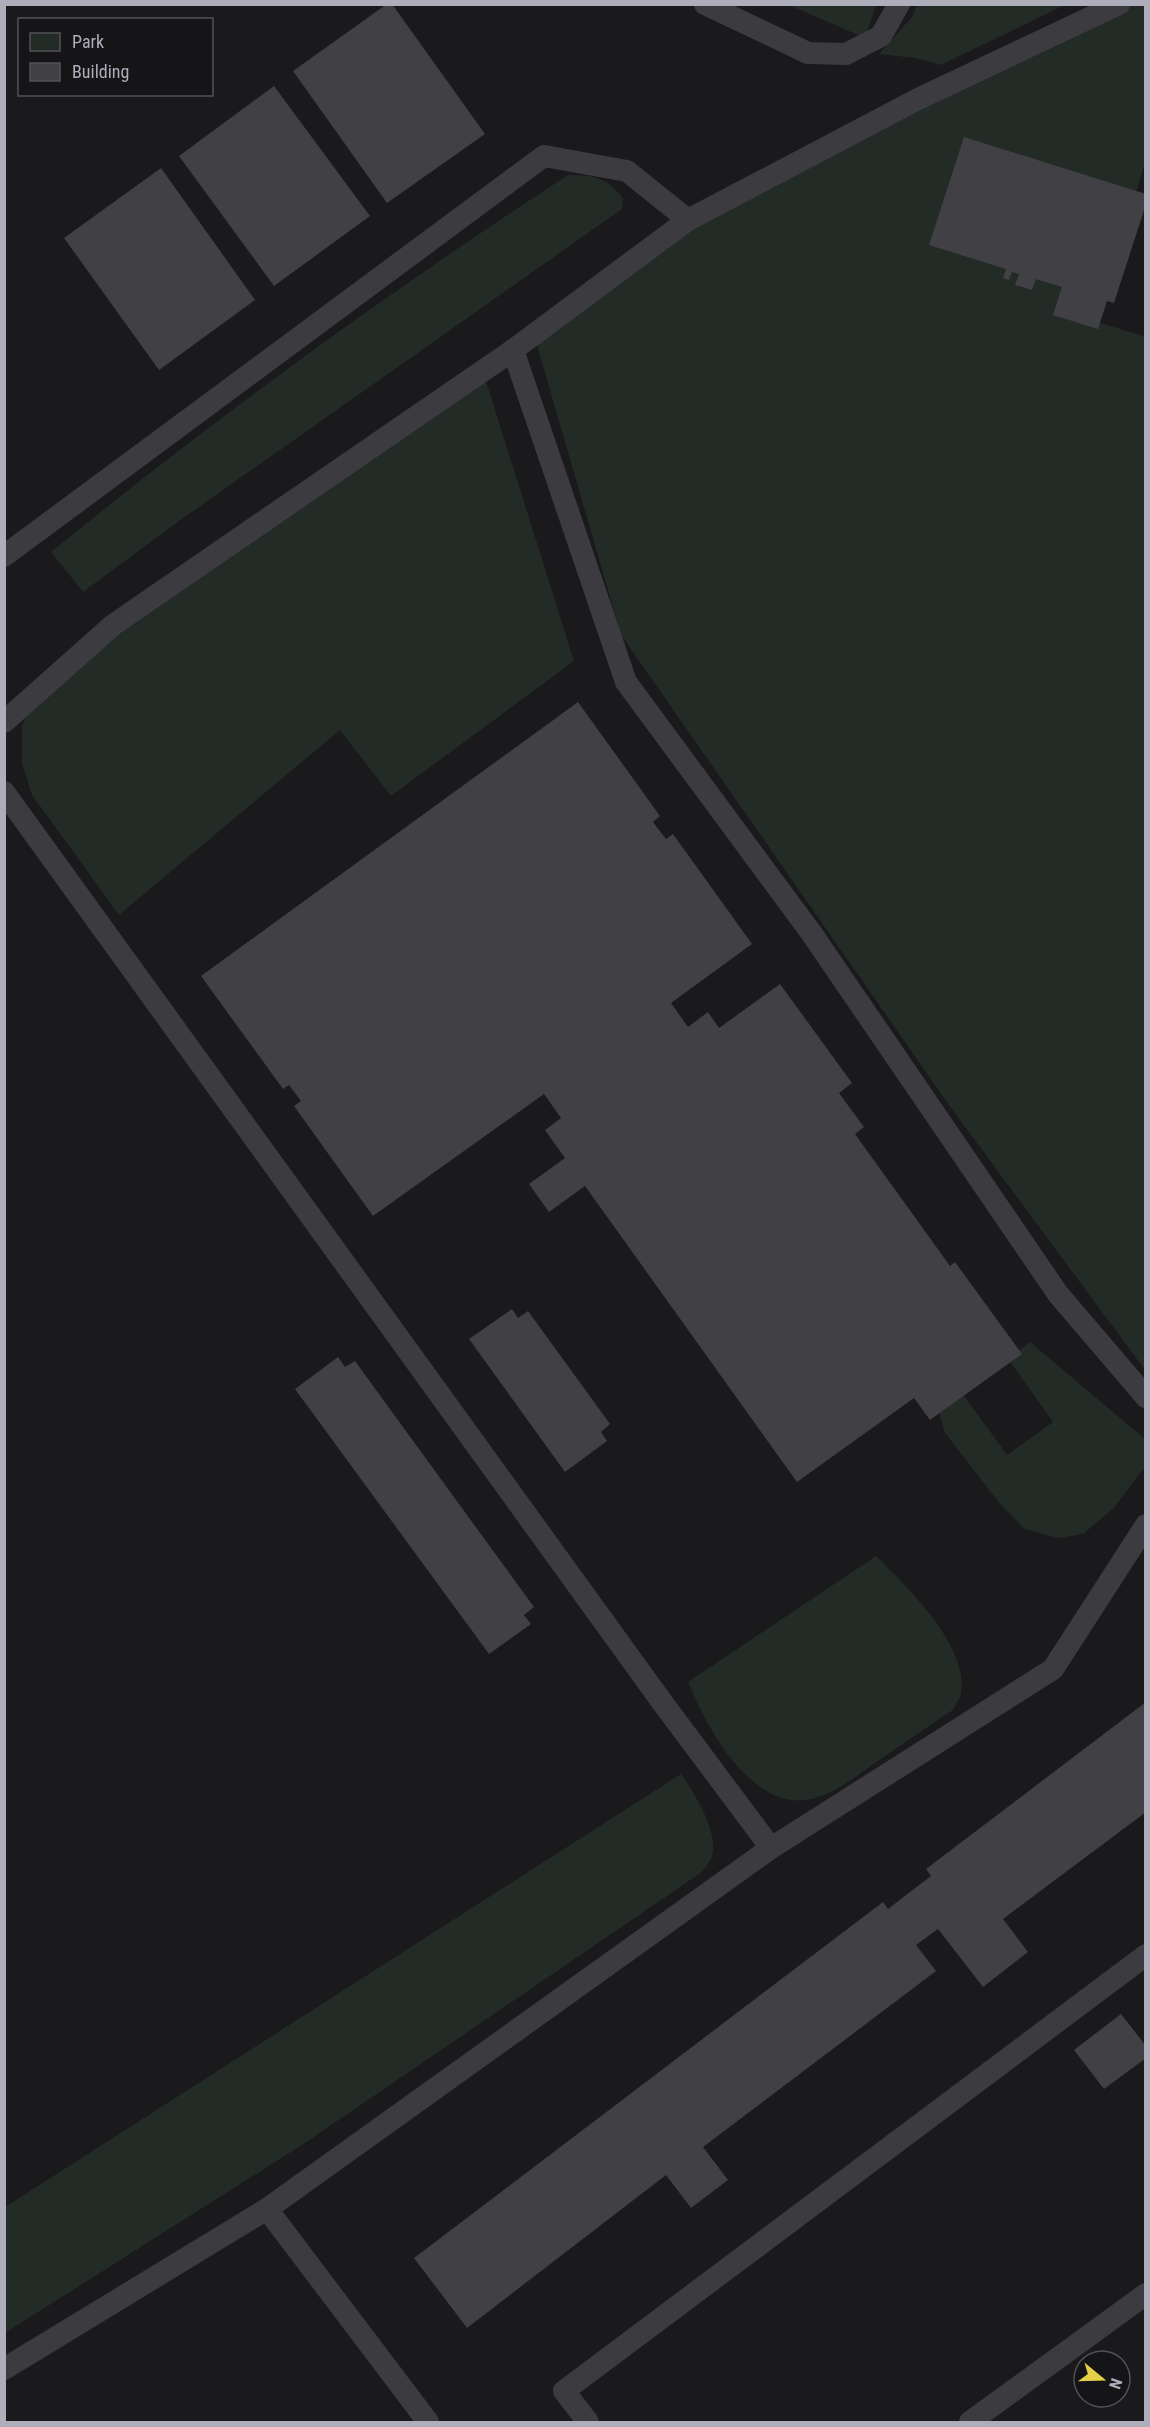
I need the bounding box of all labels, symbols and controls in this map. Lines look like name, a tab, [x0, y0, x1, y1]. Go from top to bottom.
legend	[18, 18, 213, 96]
text: Park	[72, 31, 104, 52]
text: Building	[72, 61, 129, 82]
north arrow	[1072, 2349, 1132, 2409]
text: N	[1105, 2376, 1126, 2391]

